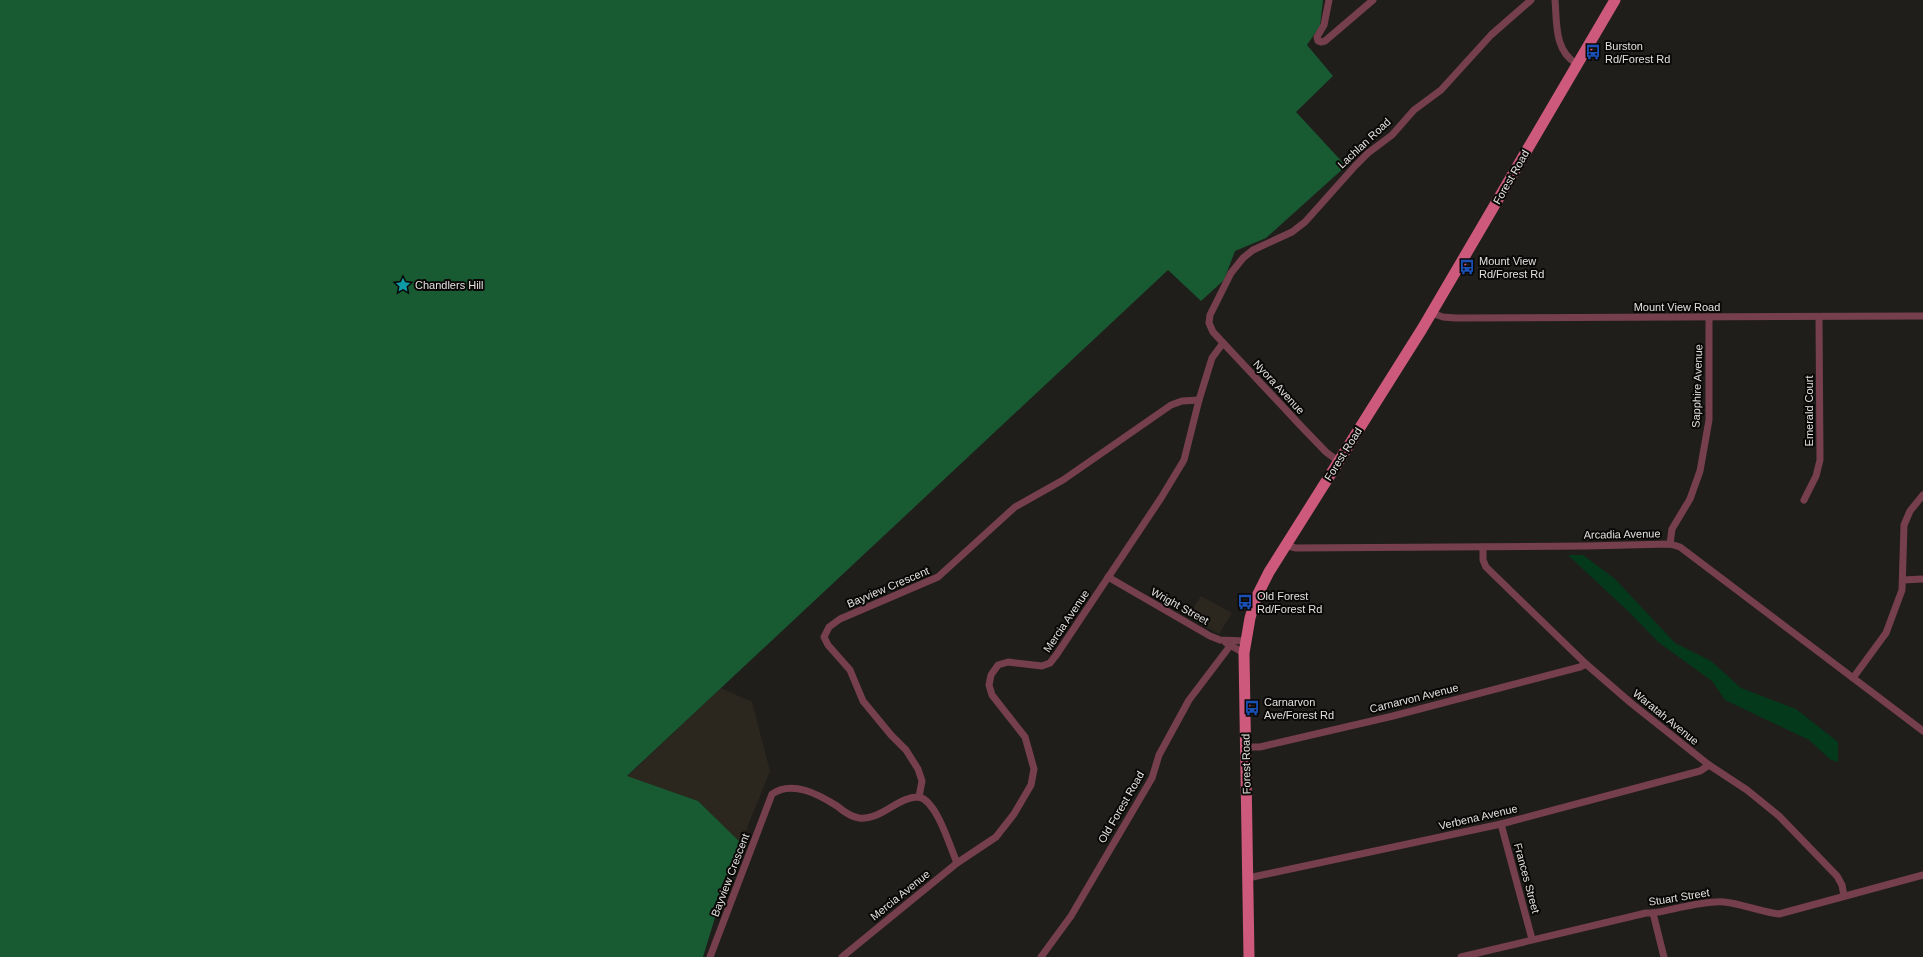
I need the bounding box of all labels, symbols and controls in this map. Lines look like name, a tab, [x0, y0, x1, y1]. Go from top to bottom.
place label: Burston Rd/Forest Rd	[1605, 40, 1670, 65]
bus stop icon: Burston Rd/Forest Rd	[1584, 43, 1602, 61]
street label: Lachlan Road	[1335, 115, 1393, 171]
street label: Forest Road	[1491, 148, 1531, 206]
place label: Mount View Rd/Forest Rd	[1479, 255, 1544, 280]
bus stop icon: Mount View Rd/Forest Rd	[1458, 258, 1476, 276]
place icon: Chandlers Hill	[394, 276, 412, 294]
place label: Chandlers Hill	[415, 279, 483, 291]
street label: Mount View Road	[1634, 301, 1720, 313]
street label: Sapphire Avenue	[1690, 344, 1704, 428]
street label: Nyora Avenue	[1251, 358, 1307, 416]
street label: Emerald Court	[1803, 376, 1815, 446]
street label: Forest Road	[1322, 425, 1364, 483]
street label: Arcadia Avenue	[1583, 527, 1661, 541]
street label: Bayview Crescent	[845, 564, 931, 610]
street label: Wright Street	[1149, 585, 1211, 627]
street label: Mercia Avenue	[1041, 588, 1091, 654]
place label: Old Forest Rd/Forest Rd	[1257, 590, 1322, 615]
bus stop icon: Old Forest Rd/Forest Rd	[1236, 593, 1254, 611]
street label: Carnarvon Avenue	[1368, 681, 1460, 715]
street label: Waratah Avenue	[1631, 687, 1701, 747]
place label: Carnarvon Ave/Forest Rd	[1264, 696, 1334, 721]
bus stop icon: Carnarvon Ave/Forest Rd	[1243, 699, 1261, 717]
street label: Forest Road	[1239, 734, 1253, 794]
street label: Old Forest Road	[1096, 769, 1146, 845]
street label: Verbena Avenue	[1437, 802, 1519, 832]
street label: Bayview Crescent	[709, 832, 751, 918]
street label: Frances Street	[1512, 842, 1542, 914]
street label: Mercia Avenue	[868, 867, 932, 923]
street label: Stuart Street	[1648, 886, 1710, 908]

